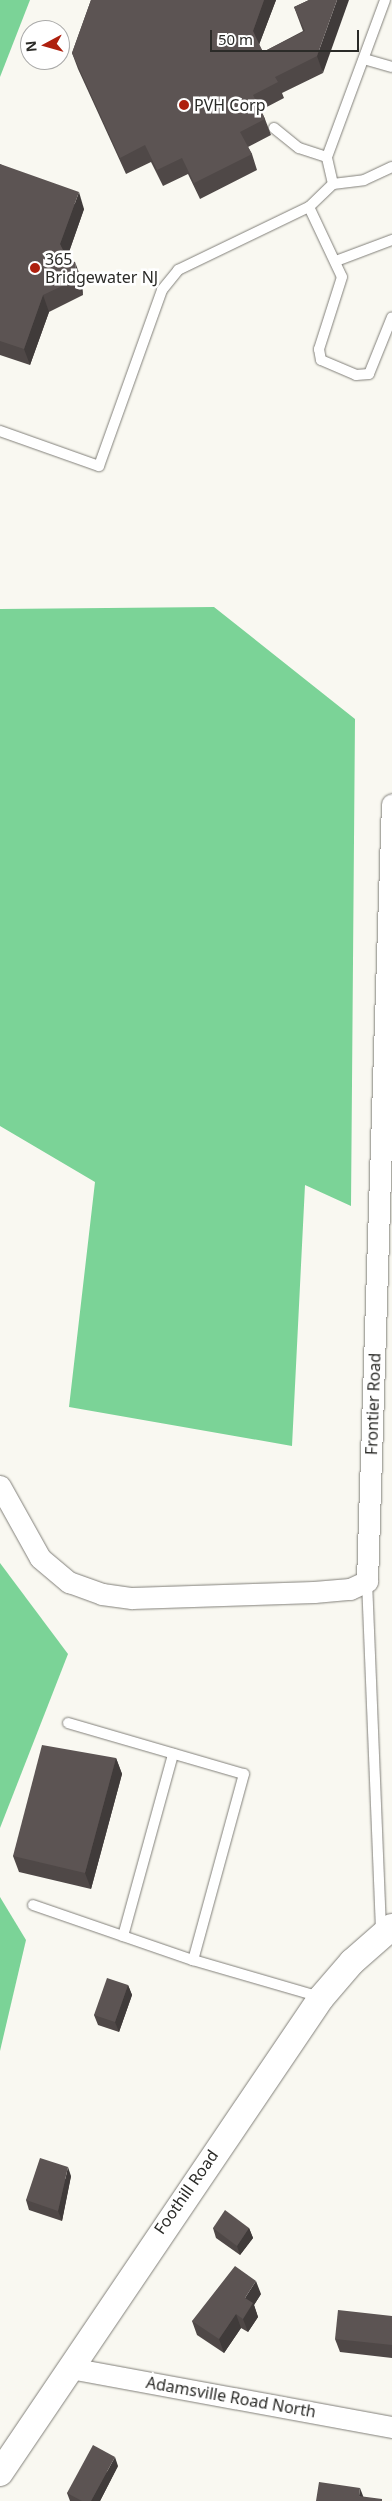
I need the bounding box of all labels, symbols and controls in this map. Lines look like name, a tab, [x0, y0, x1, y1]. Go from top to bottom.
north arrow	[20, 20, 70, 70]
scale bar	[212, 20, 361, 52]
text: 50 m	[218, 29, 253, 49]
text: N	[21, 40, 41, 53]
place label: PVH Corp	[194, 95, 266, 115]
marker: PVH Corp	[178, 99, 190, 111]
place label: 365 Bridgewater NJ	[45, 249, 158, 287]
marker: 365 Bridgewater NJ	[29, 262, 41, 274]
street label: Frontier Road	[362, 1353, 384, 1455]
street label: Foothill Road	[150, 2146, 222, 2238]
street label: Adamsville Road North	[145, 2373, 317, 2421]

